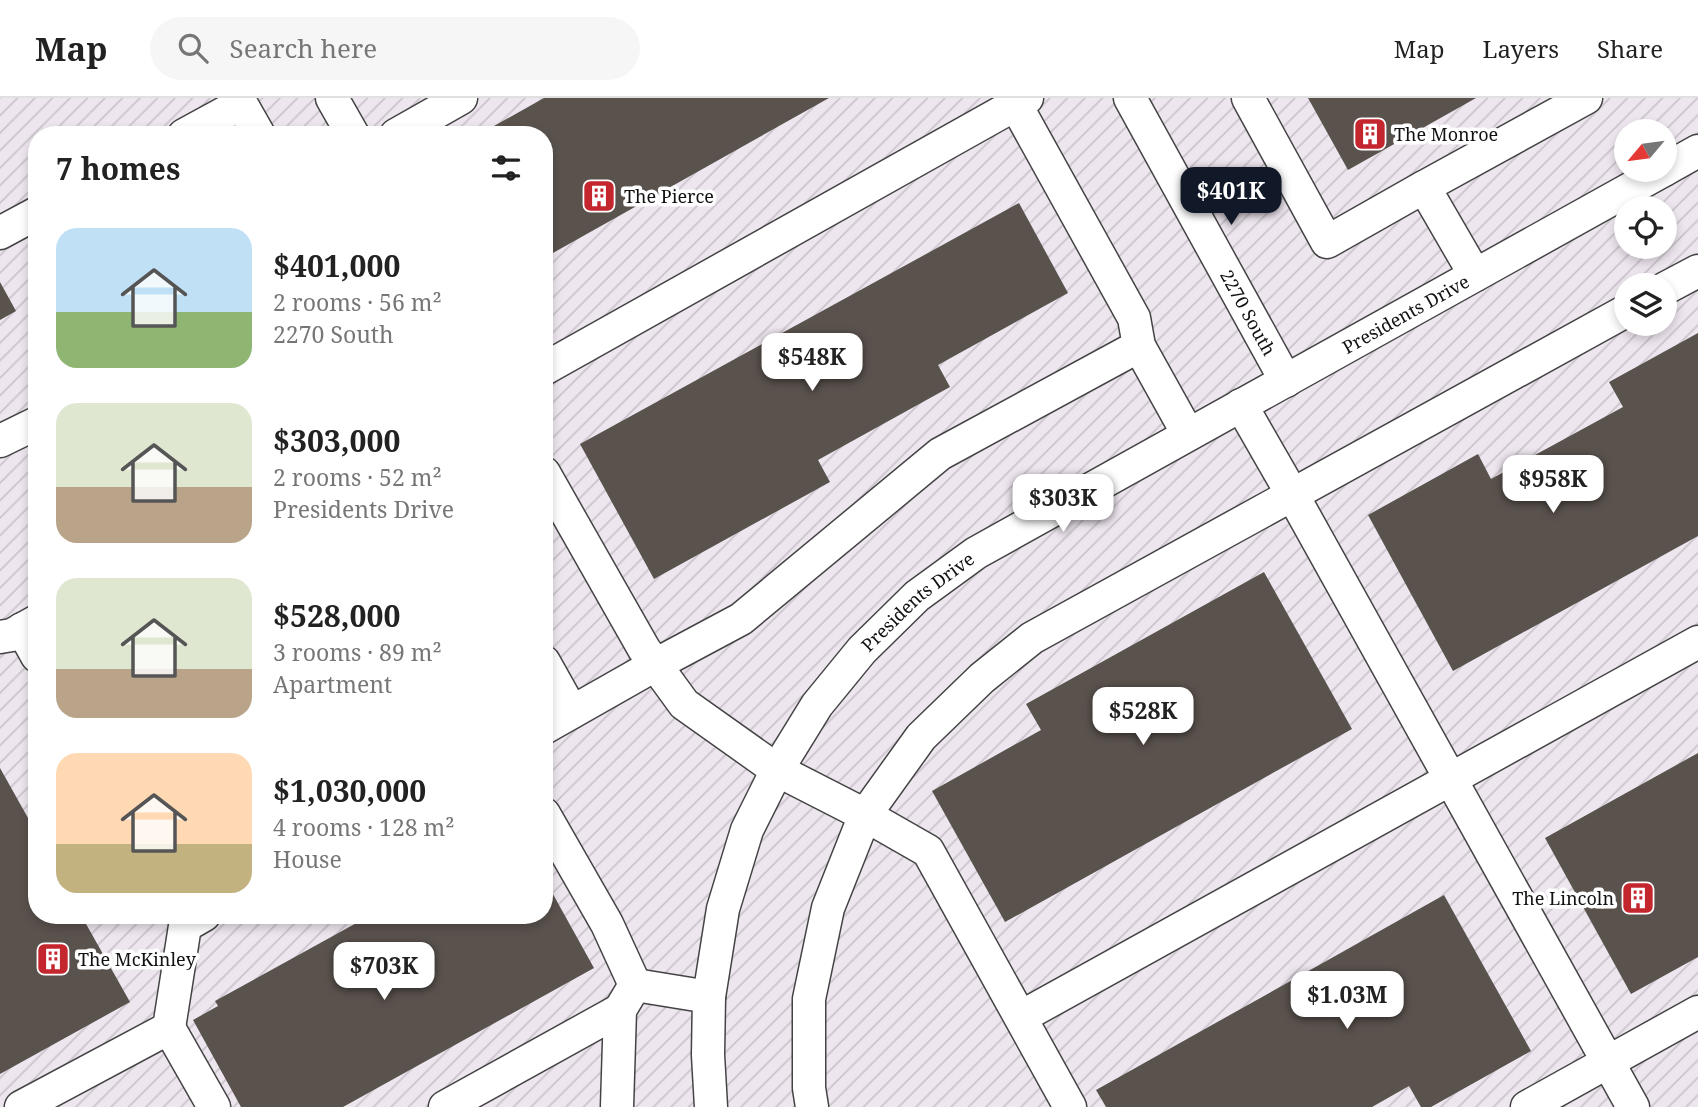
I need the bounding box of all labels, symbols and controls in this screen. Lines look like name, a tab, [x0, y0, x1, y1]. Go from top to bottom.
search box	[150, 17, 640, 80]
text: Map	[35, 26, 108, 71]
icon: search	[174, 29, 212, 67]
text: Search here	[230, 30, 377, 66]
text: Map	[1394, 32, 1445, 65]
text: Layers	[1483, 32, 1559, 65]
text: Share	[1597, 32, 1663, 65]
building icon: The Monroe	[1351, 115, 1389, 153]
north arrow	[1614, 119, 1676, 182]
map controls	[1614, 119, 1677, 336]
place label: The Monroe	[1394, 122, 1498, 146]
text: 7 homes	[56, 148, 180, 189]
icon: filters	[487, 149, 525, 187]
pin: $401K	[1182, 167, 1280, 227]
text: $401K	[1197, 174, 1265, 206]
building icon: The Pierce	[580, 177, 618, 215]
place label: The Pierce	[624, 184, 714, 208]
button: locate	[1614, 196, 1677, 259]
text: $401,000	[273, 245, 400, 286]
icon: home	[112, 256, 196, 340]
street label: 2270 South	[1215, 265, 1282, 360]
street label: Presidents Drive	[1338, 269, 1473, 359]
button: layers	[1614, 273, 1677, 336]
text: 2 rooms · 56 m²	[273, 286, 442, 318]
text: 2270 South	[273, 318, 394, 350]
pin: $548K	[763, 334, 861, 393]
text: $548K	[778, 340, 846, 372]
text: $303,000	[273, 420, 400, 461]
icon: home	[112, 431, 196, 515]
pin: $958K	[1504, 456, 1602, 515]
text: 2 rooms · 52 m²	[273, 461, 442, 493]
text: $958K	[1519, 462, 1587, 494]
pin: $303K	[1014, 474, 1112, 534]
text: $303K	[1029, 481, 1097, 513]
text: Presidents Drive	[273, 493, 454, 525]
street label: Presidents Drive	[856, 546, 979, 657]
text: $528,000	[273, 595, 400, 636]
icon: home	[112, 606, 196, 690]
text: 3 rooms · 89 m²	[273, 636, 442, 668]
text: Apartment	[273, 668, 392, 700]
pin: $528K	[1094, 688, 1192, 747]
text: $528K	[1109, 694, 1177, 726]
text: $1,030,000	[273, 770, 426, 811]
icon: home	[112, 781, 196, 865]
text: 4 rooms · 128 m²	[273, 811, 455, 843]
text: House	[273, 843, 342, 875]
building icon: The Lincoln	[1619, 879, 1657, 917]
place label: The Lincoln	[1512, 886, 1614, 910]
building icon: The McKinley	[34, 940, 72, 978]
pin: $703K	[335, 942, 433, 1002]
place label: The McKinley	[78, 947, 197, 971]
text: $703K	[350, 949, 418, 981]
pin: $1.03M	[1290, 972, 1404, 1031]
text: $1.03M	[1307, 978, 1387, 1010]

